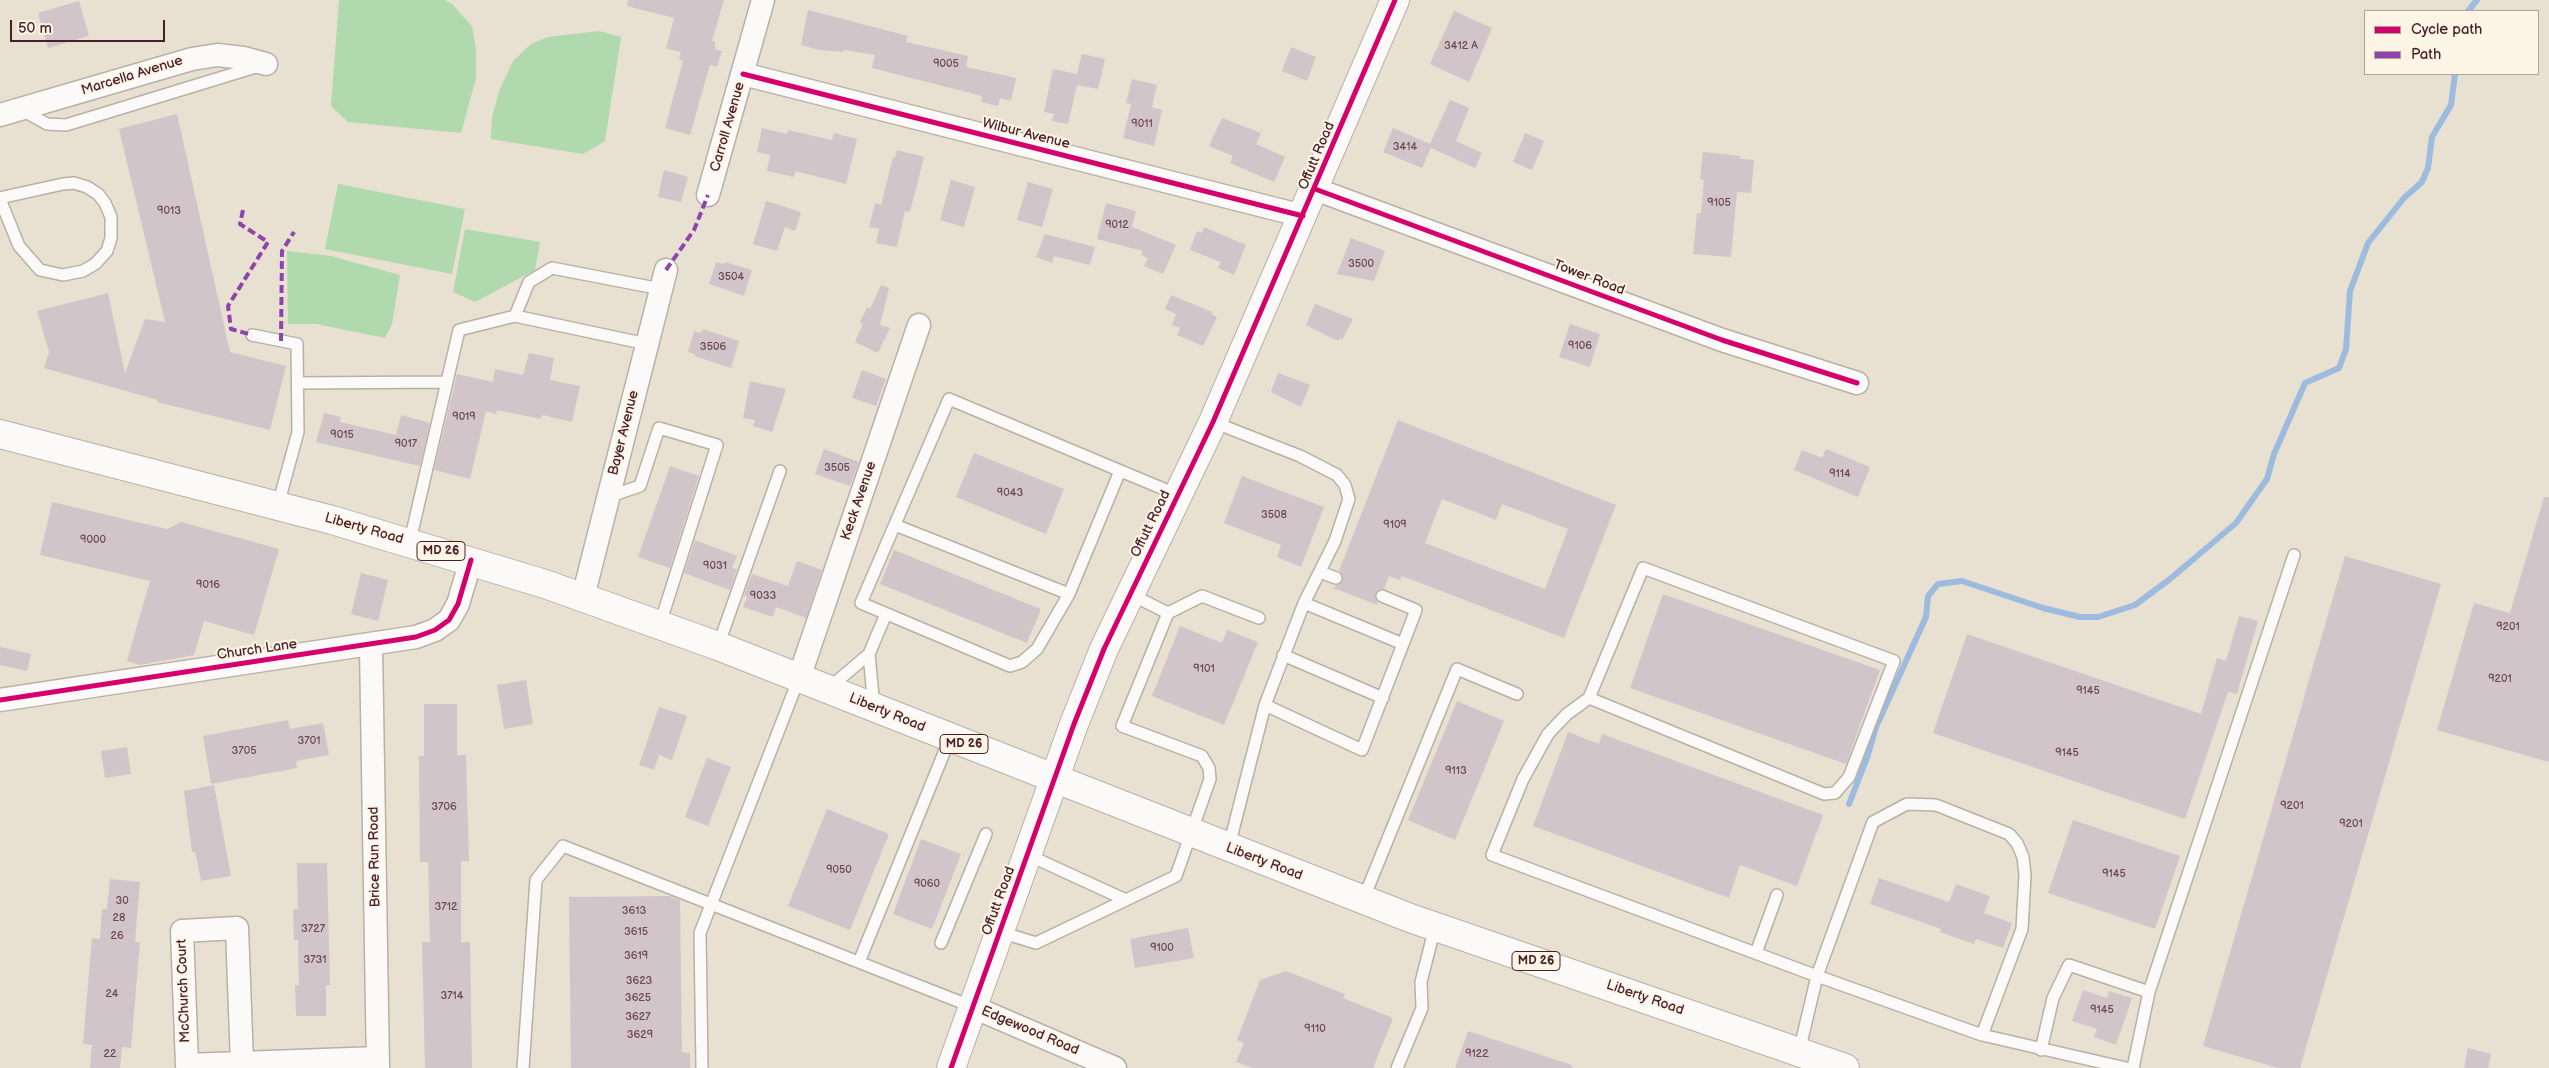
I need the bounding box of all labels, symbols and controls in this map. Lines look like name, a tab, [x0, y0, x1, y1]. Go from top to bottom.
scale bar	[12, 10, 168, 42]
legend	[2364, 10, 2539, 75]
text: 50 m	[18, 19, 52, 38]
text: Cycle path	[2411, 20, 2482, 39]
house number: 3412 A	[1444, 39, 1478, 53]
text: Path	[2411, 45, 2441, 64]
street label: Marcella Avenue	[79, 53, 185, 99]
house number: 9005	[933, 57, 959, 71]
street label: Carroll Avenue	[707, 80, 749, 174]
street label: Wilbur Avenue	[980, 115, 1072, 153]
house number: 9011	[1131, 117, 1153, 131]
street label: Offutt Road	[1295, 120, 1339, 192]
house number: 3414	[1393, 140, 1417, 154]
house number: 9105	[1707, 196, 1731, 210]
house number: 9013	[157, 204, 181, 218]
house number: 9012	[1105, 218, 1129, 232]
house number: 3500	[1348, 257, 1374, 271]
street label: Tower Road	[1551, 257, 1627, 299]
house number: 3504	[718, 270, 744, 284]
house number: 9106	[1568, 339, 1592, 353]
house number: 3506	[700, 340, 726, 354]
street label: Bayer Avenue	[605, 389, 643, 477]
house number: 9019	[452, 410, 476, 424]
house number: 9015	[330, 428, 354, 442]
house number: 9017	[395, 437, 417, 451]
street label: Keck Avenue	[838, 459, 880, 543]
house number: 3505	[824, 461, 850, 475]
house number: 9114	[1829, 467, 1851, 481]
house number: 9043	[997, 486, 1023, 500]
street label: Offutt Road	[1128, 488, 1174, 560]
house number: 3508	[1261, 508, 1287, 522]
street label: Liberty Road	[323, 510, 405, 548]
house number: 9109	[1383, 518, 1407, 532]
house number: 9000	[80, 533, 106, 547]
road number: MD 26	[417, 542, 465, 560]
house number: 9031	[703, 559, 727, 573]
house number: 9016	[196, 578, 220, 592]
house number: 9033	[750, 589, 776, 603]
house number: 9201	[2496, 620, 2520, 634]
street label: Church Lane	[216, 636, 298, 664]
house number: 9101	[1193, 662, 1215, 676]
house number: 9201	[2488, 672, 2512, 686]
house number: 9145	[2076, 684, 2100, 698]
street label: Liberty Road	[846, 690, 928, 736]
house number: 3701	[298, 734, 320, 748]
road number: MD 26	[940, 734, 988, 754]
house number: 3705	[232, 744, 256, 758]
house number: 9145	[2055, 746, 2079, 760]
house number: 9113	[1445, 764, 1467, 778]
house number: 9201	[2280, 799, 2304, 813]
house number: 3706	[431, 800, 457, 814]
street label: Brice Run Road	[366, 806, 384, 908]
house number: 9201	[2339, 817, 2363, 831]
street label: Liberty Road	[1223, 840, 1305, 884]
house number: 9050	[826, 863, 852, 877]
street label: Offutt Road	[979, 864, 1019, 938]
house number: 9145	[2102, 867, 2126, 881]
house number: 9060	[914, 877, 940, 891]
house number: 30	[115, 894, 129, 908]
house number: 3712	[435, 900, 457, 914]
house number: 3613	[622, 904, 646, 918]
house number: 28	[113, 911, 125, 925]
house number: 3727	[301, 922, 325, 936]
house number: 3615	[624, 925, 648, 939]
house number: 26	[110, 929, 124, 943]
street label: McChurch Court	[174, 939, 194, 1043]
house number: 9100	[1150, 941, 1174, 955]
house number: 3619	[624, 949, 648, 963]
road number: MD 26	[1512, 951, 1560, 970]
house number: 3731	[303, 953, 327, 967]
house number: 3623	[626, 974, 652, 988]
street label: Liberty Road	[1604, 977, 1686, 1019]
house number: 24	[105, 987, 119, 1001]
house number: 3714	[440, 989, 464, 1003]
house number: 3625	[625, 991, 651, 1005]
street label: Edgewood Road	[979, 1003, 1081, 1059]
house number: 9145	[2090, 1003, 2114, 1017]
house number: 3627	[625, 1010, 651, 1024]
house number: 9110	[1304, 1022, 1326, 1036]
house number: 3629	[627, 1028, 653, 1042]
house number: 22	[104, 1047, 116, 1061]
house number: 9122	[1465, 1047, 1489, 1061]

